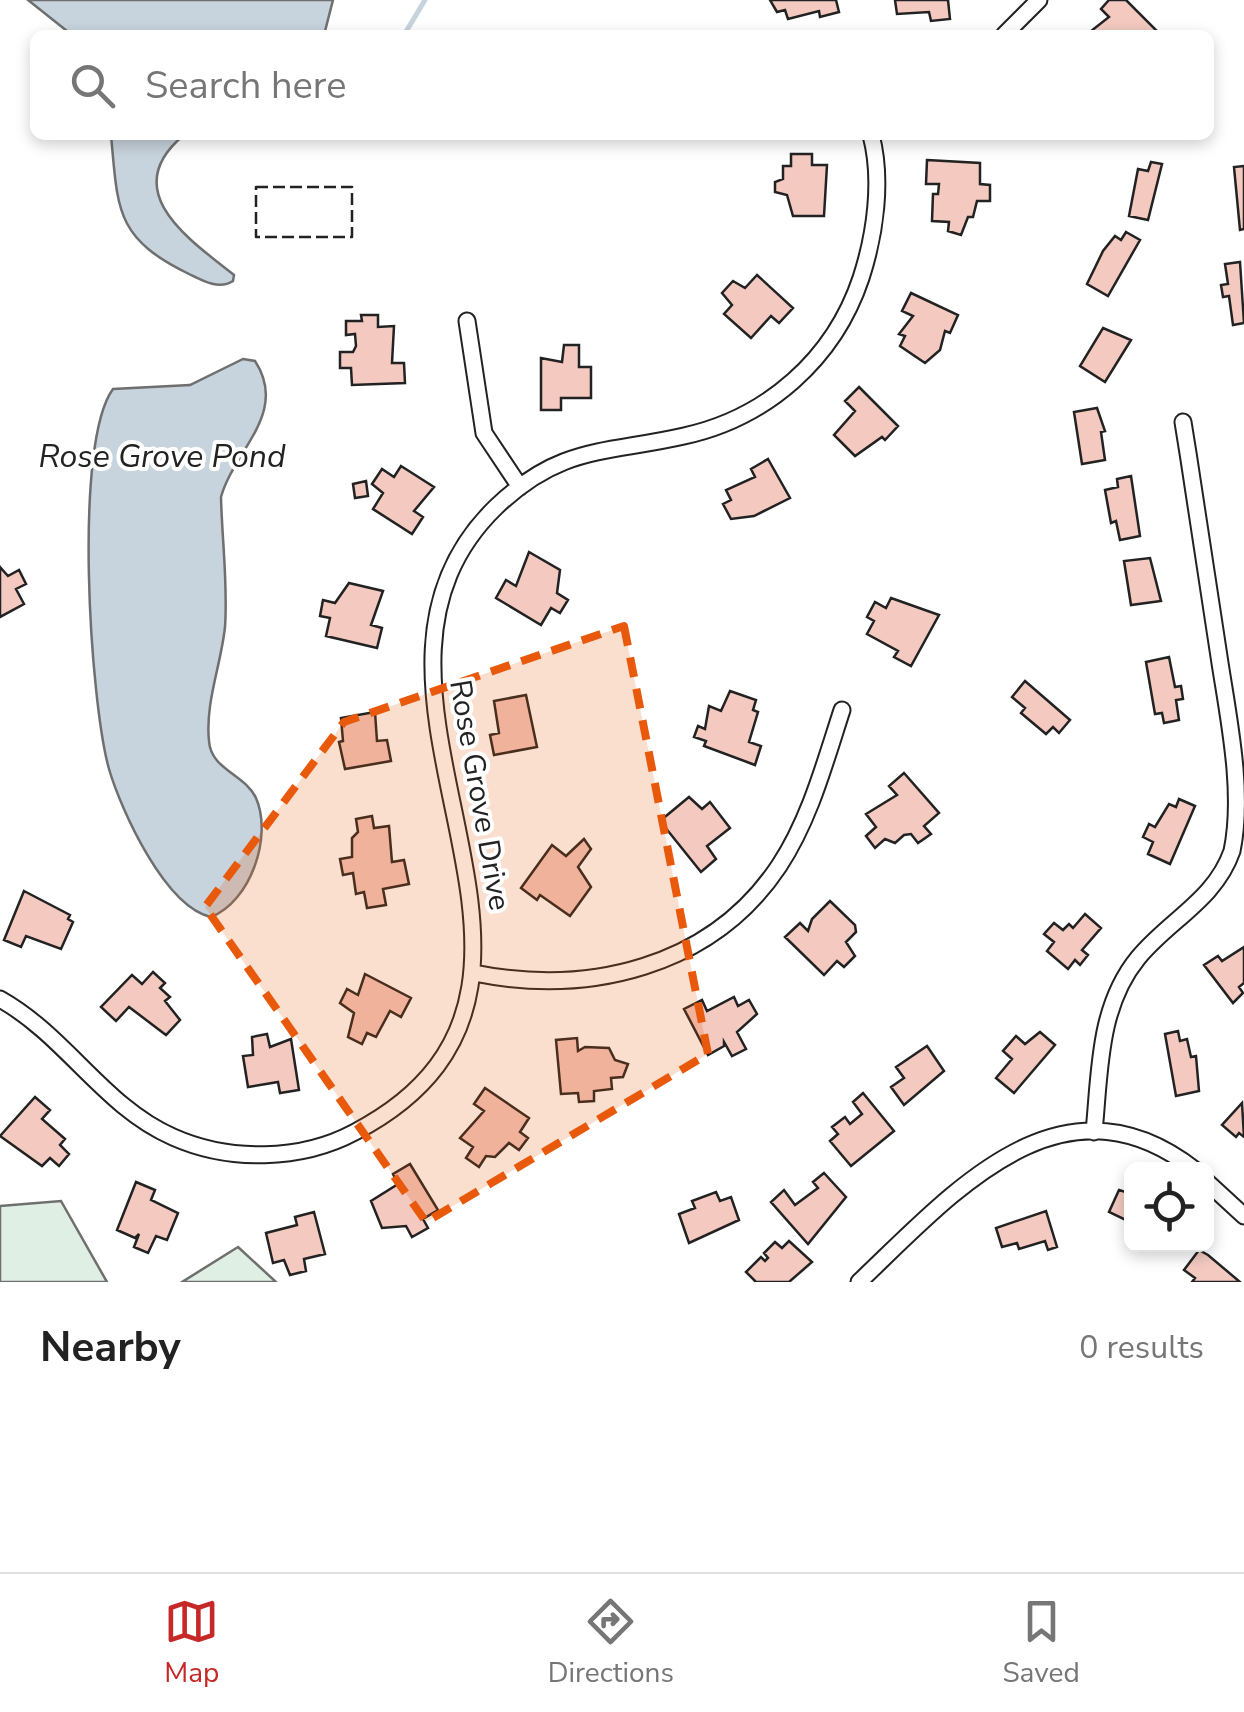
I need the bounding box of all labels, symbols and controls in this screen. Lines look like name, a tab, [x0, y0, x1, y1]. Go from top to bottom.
search box	[30, 30, 1214, 140]
icon: search	[65, 58, 120, 113]
text: Search here	[145, 60, 346, 111]
water label: Rose Grove Pond	[38, 435, 286, 478]
street label: Rose Grove Drive	[439, 677, 520, 914]
map controls	[1124, 1162, 1214, 1252]
button: locate	[1124, 1162, 1214, 1252]
text: Nearby	[40, 1319, 181, 1376]
text: 0 results	[1079, 1326, 1204, 1369]
tab: Map	[164, 1594, 219, 1692]
tab: Directions	[548, 1594, 674, 1692]
tab: Saved	[1002, 1594, 1080, 1692]

